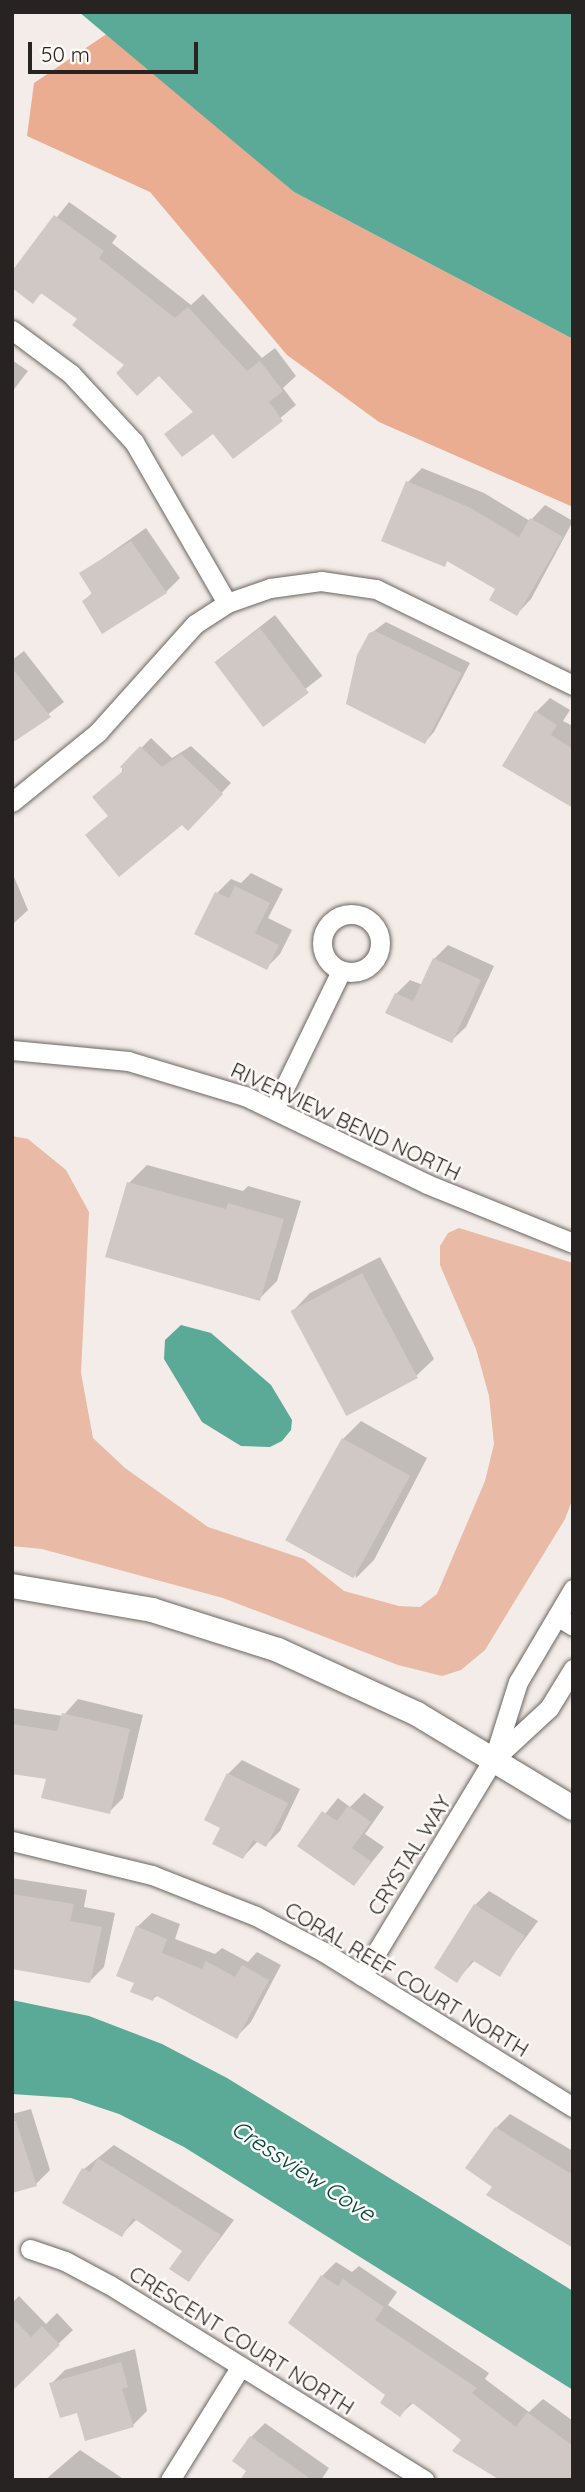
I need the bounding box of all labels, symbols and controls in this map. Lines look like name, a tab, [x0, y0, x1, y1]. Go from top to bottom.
scale bar	[32, 28, 201, 72]
text: 50 m	[41, 41, 90, 67]
street label: RIVERVIEW BEND NORTH	[227, 1057, 465, 1185]
street label: CRYSTAL WAY	[362, 1790, 456, 1920]
street label: CORAL REEF COURT NORTH	[281, 1896, 533, 2062]
water label: Cressview Cove	[226, 2114, 380, 2228]
street label: CRESCENT COURT NORTH	[125, 2260, 359, 2420]

